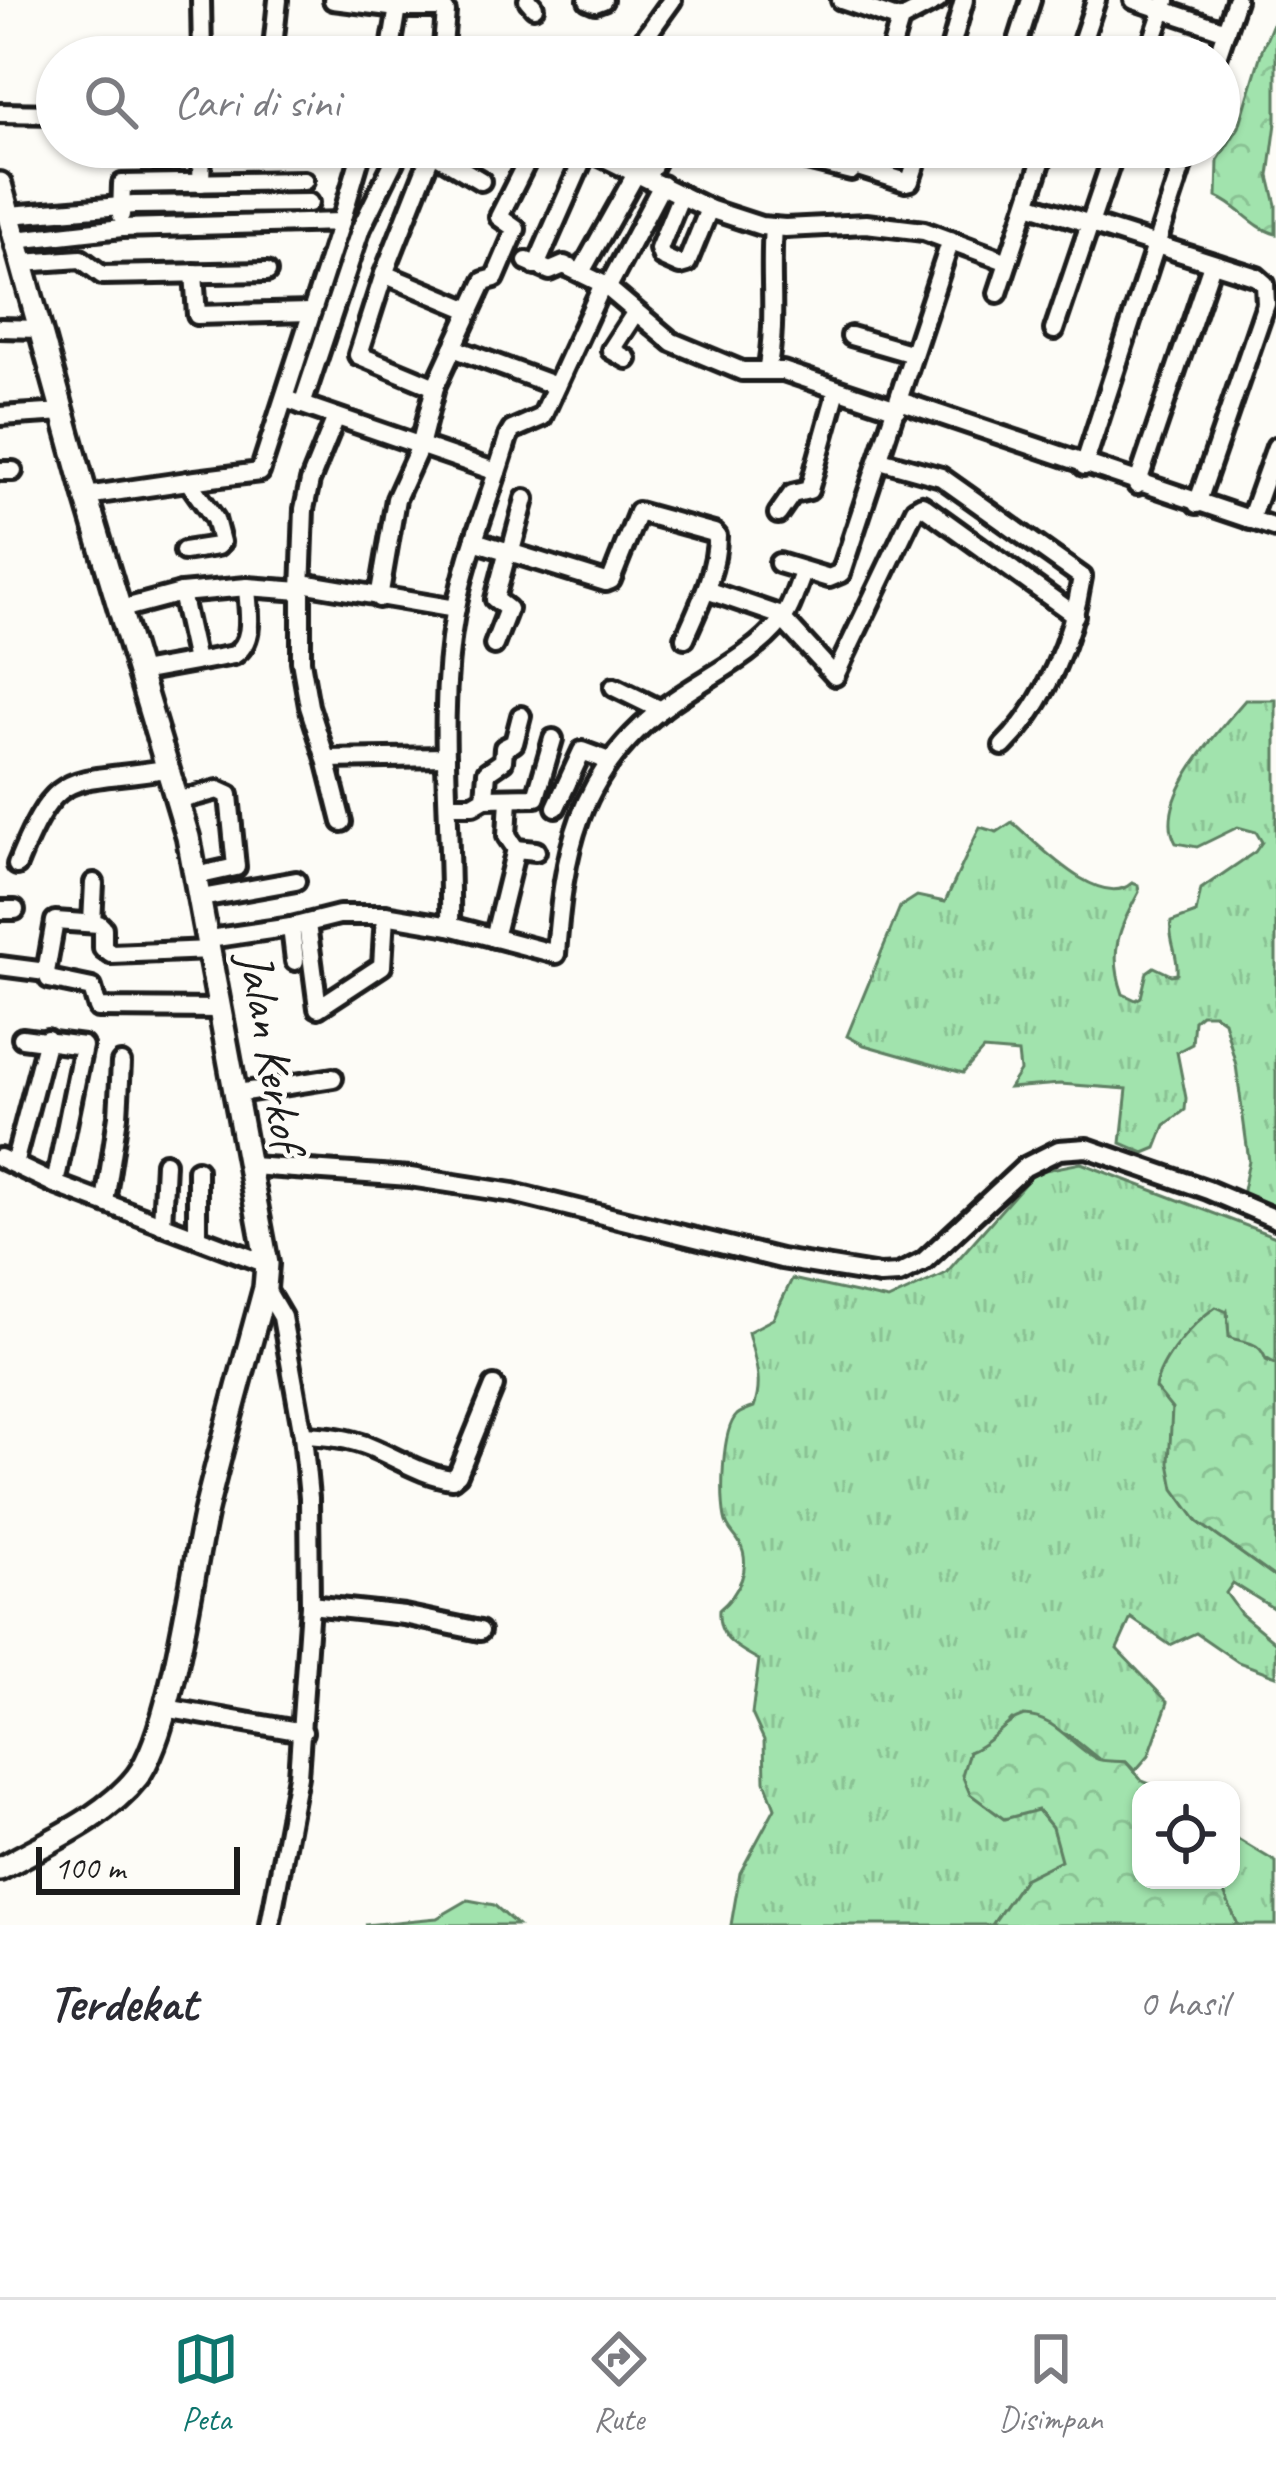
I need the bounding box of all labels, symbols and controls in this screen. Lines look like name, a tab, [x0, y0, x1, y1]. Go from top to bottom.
search box	[36, 36, 1240, 168]
icon: search	[78, 69, 144, 135]
text: Cari di sini	[174, 74, 340, 131]
street label: Jalan Kerkof	[225, 945, 320, 1163]
map controls	[1132, 1781, 1240, 1889]
button: locate	[1132, 1781, 1240, 1889]
scale bar	[36, 1841, 240, 1894]
text: 100 m	[54, 1847, 125, 1889]
text: Terdekat	[48, 1971, 197, 2035]
text: 0 hasil	[1139, 1979, 1228, 2028]
tab: Peta	[173, 2326, 239, 2440]
tab: Rute	[586, 2326, 652, 2440]
tab: Disimpan	[998, 2326, 1103, 2440]

